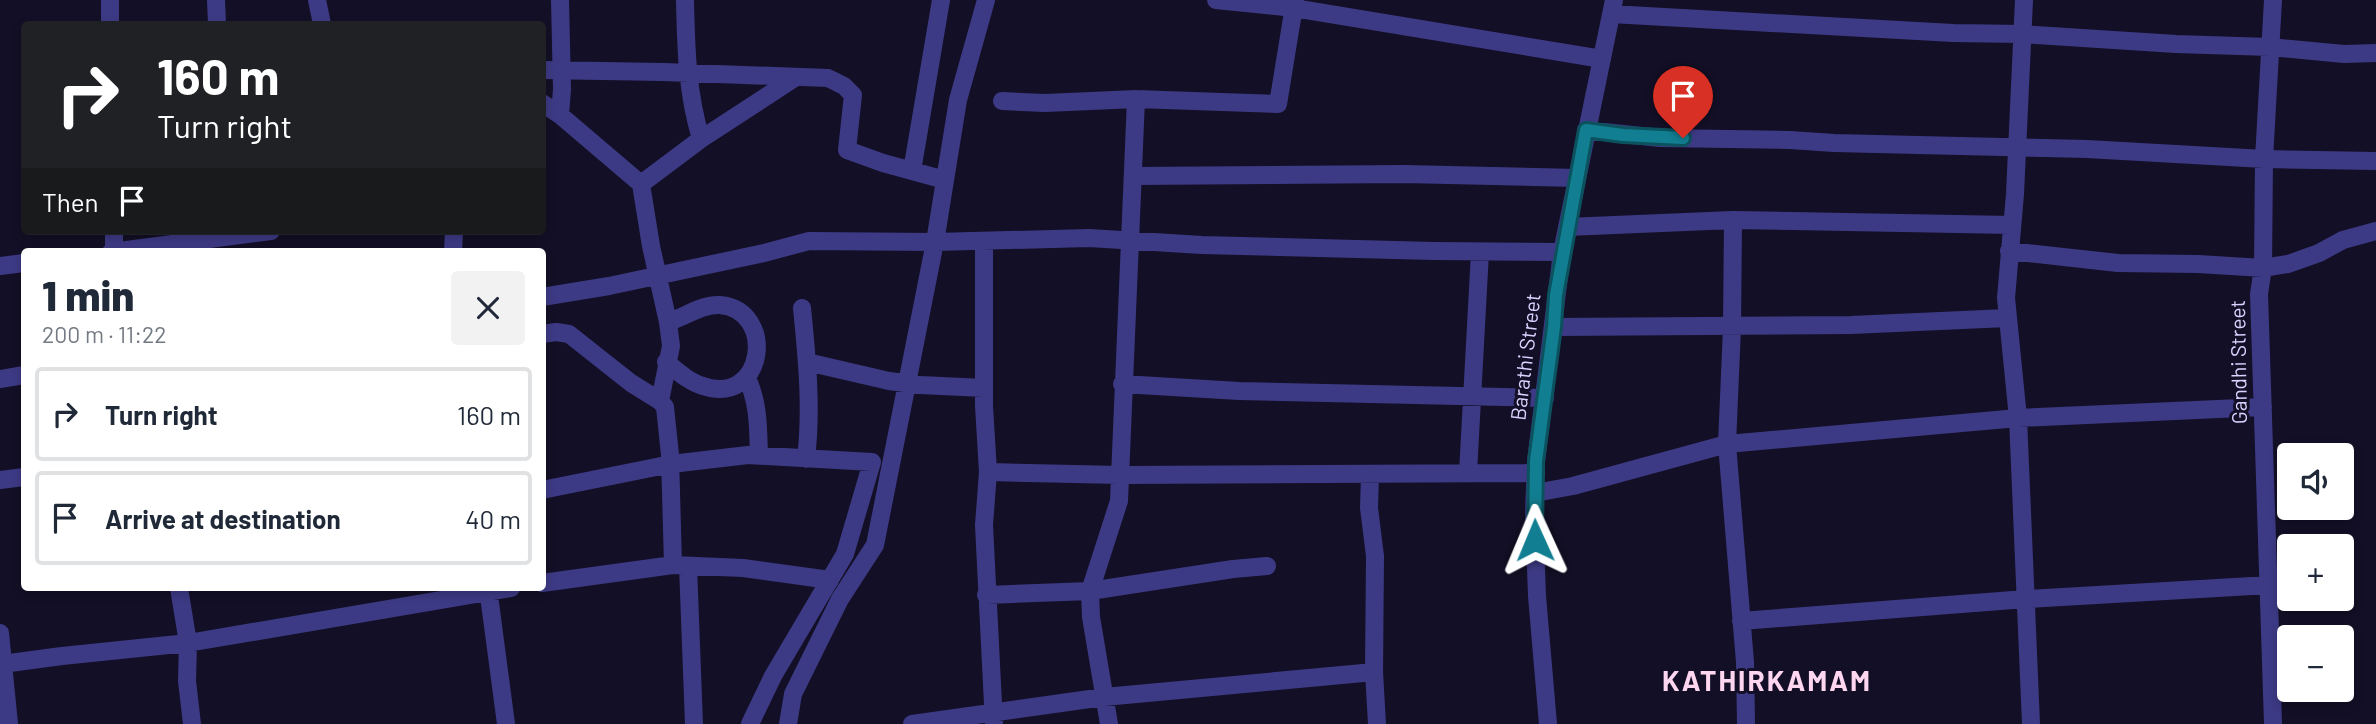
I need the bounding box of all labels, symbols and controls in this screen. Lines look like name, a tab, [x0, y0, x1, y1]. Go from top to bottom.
text: 160 m	[157, 46, 279, 105]
icon: right	[42, 49, 133, 140]
pin	[1653, 66, 1713, 138]
icon: arrive	[1664, 77, 1702, 115]
text: Turn right	[157, 106, 292, 144]
icon: arrive	[113, 182, 151, 220]
text: Then	[42, 186, 99, 217]
text: 1 min	[42, 269, 134, 319]
button: close	[451, 271, 525, 345]
street label: Barathi Street	[1504, 292, 1545, 422]
street label: Gandhi Street	[2224, 300, 2251, 424]
text: 200 m · 11:22	[42, 320, 167, 348]
icon: right	[46, 395, 84, 433]
text: Turn right	[105, 399, 218, 430]
text: 160 m	[457, 399, 521, 430]
map controls	[2277, 443, 2354, 702]
button: sound	[2277, 443, 2354, 520]
icon: arrive	[46, 499, 84, 537]
text: Arrive at destination	[105, 503, 341, 534]
text: 40 m	[465, 503, 521, 534]
position arrow	[1498, 503, 1572, 577]
button: +	[2277, 534, 2354, 611]
button: −	[2277, 625, 2354, 702]
district label: KATHIRKAMAM	[1662, 663, 1872, 697]

